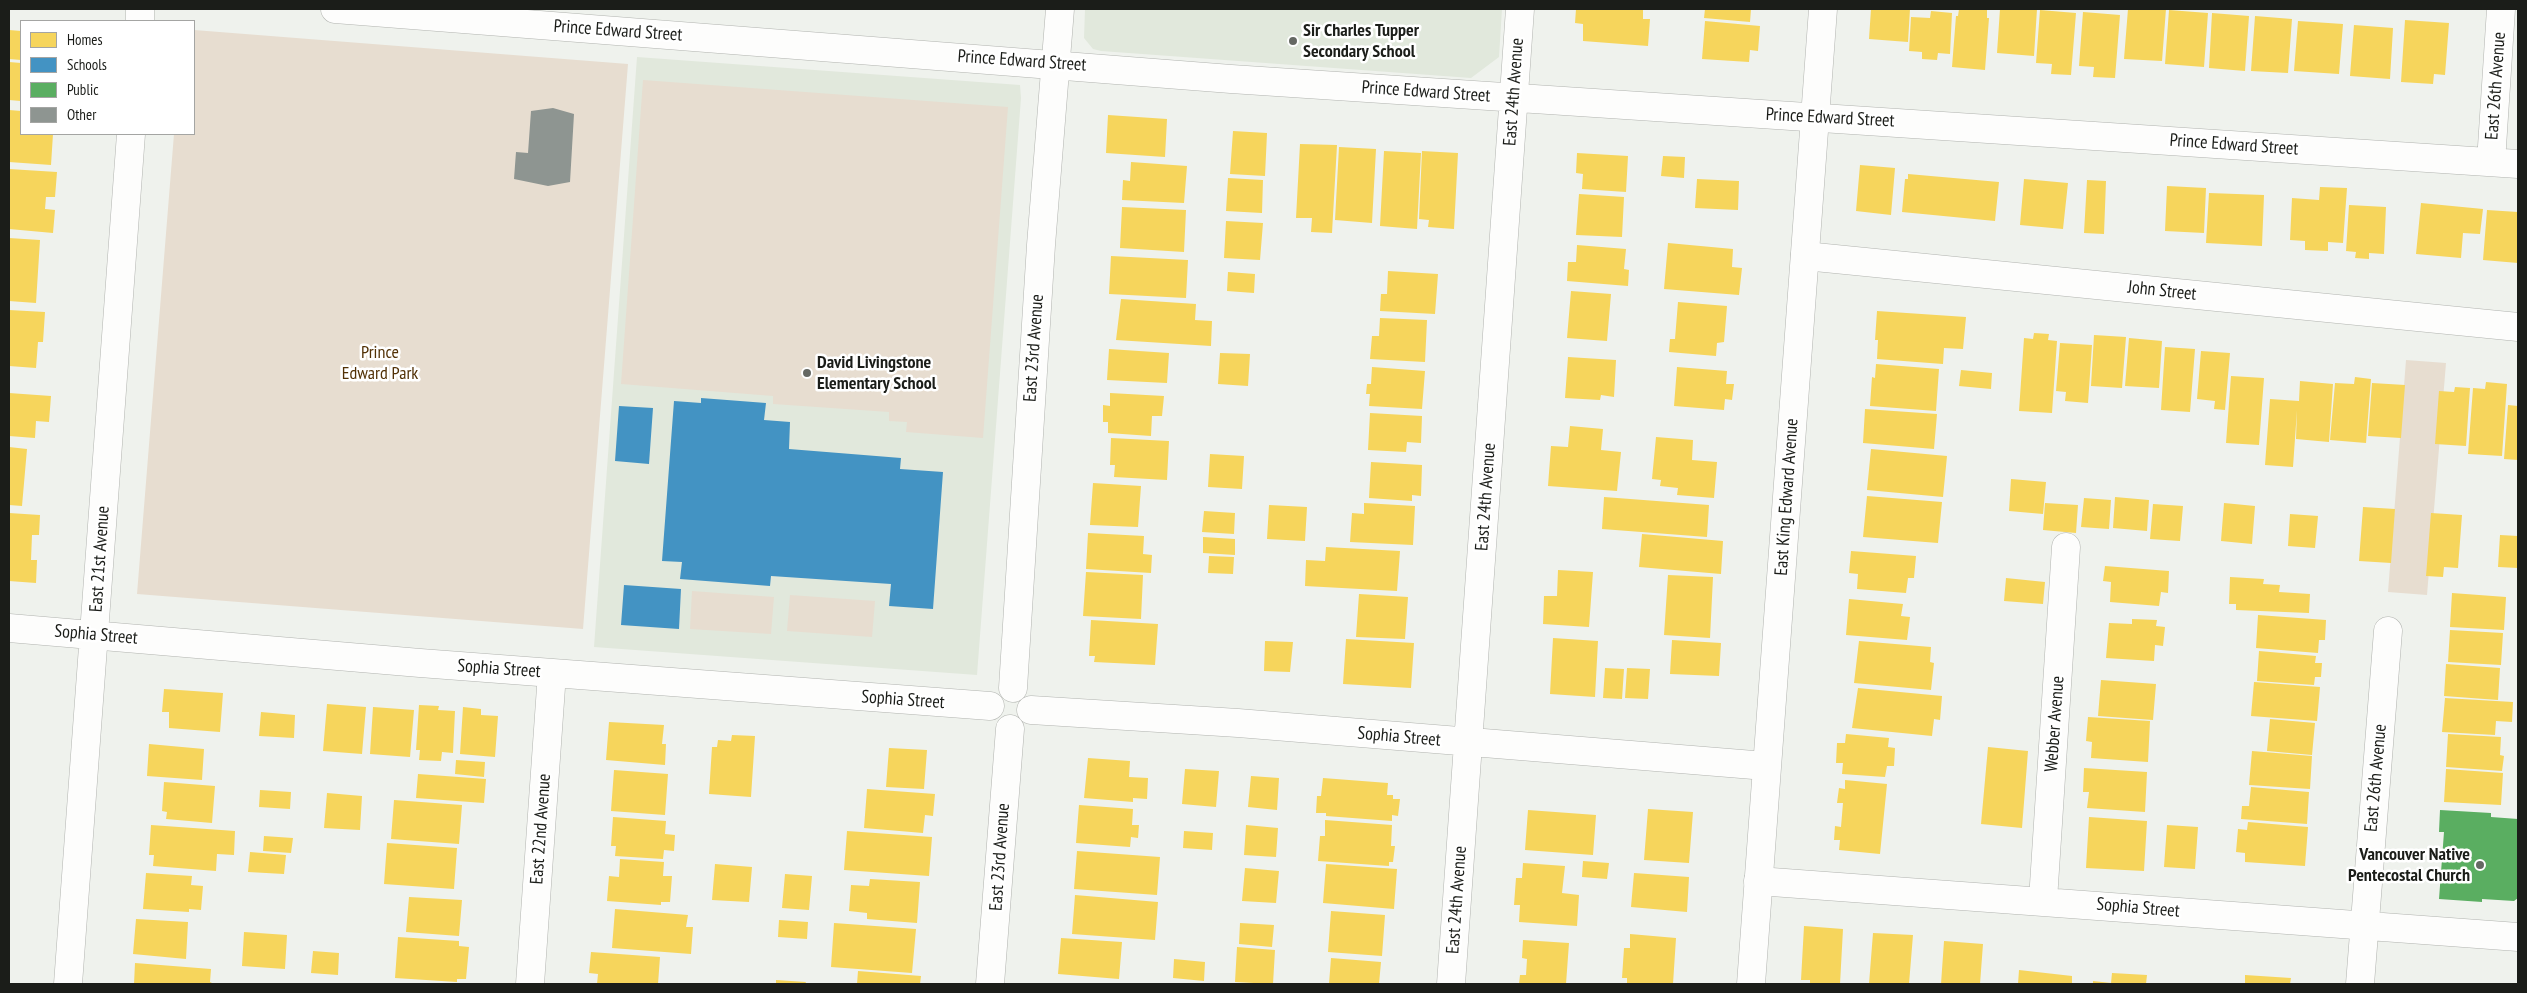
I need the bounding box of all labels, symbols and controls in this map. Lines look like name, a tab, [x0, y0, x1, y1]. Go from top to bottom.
street label: Prince Edward Street	[553, 16, 683, 46]
legend	[20, 20, 195, 135]
place label: Sir Charles Tupper Secondary School	[1303, 20, 1419, 62]
text: Homes	[67, 30, 103, 49]
street label: East 26th Avenue	[2481, 31, 2511, 141]
marker: Sir Charles Tupper Secondary School	[1287, 35, 1299, 47]
street label: East 24th Avenue	[1499, 37, 1529, 147]
street label: Prince Edward Street	[957, 46, 1087, 76]
text: Schools	[67, 55, 107, 74]
street label: Prince Edward Street	[1361, 77, 1491, 107]
text: Public	[67, 80, 98, 99]
street label: Prince Edward Street	[1765, 104, 1895, 132]
text: Other	[67, 105, 96, 124]
street label: Prince Edward Street	[2169, 130, 2299, 160]
street label: John Street	[2127, 277, 2197, 305]
street label: East 23rd Avenue	[1019, 293, 1049, 403]
park label: Prince Edward Park	[342, 342, 418, 384]
place label: David Livingstone Elementary School	[817, 352, 936, 394]
marker: David Livingstone Elementary School	[801, 367, 813, 379]
street label: East King Edward Avenue	[1771, 418, 1803, 576]
street label: East 24th Avenue	[1471, 442, 1501, 552]
street label: East 21st Avenue	[86, 505, 114, 613]
street label: Sophia Street	[54, 621, 138, 649]
street label: Sophia Street	[457, 655, 541, 683]
street label: Webber Avenue	[2041, 675, 2069, 773]
street label: Sophia Street	[861, 686, 945, 714]
street label: Sophia Street	[1357, 723, 1441, 751]
street label: East 26th Avenue	[2361, 723, 2391, 833]
street label: East 22nd Avenue	[526, 773, 556, 885]
street label: East 23rd Avenue	[985, 802, 1015, 912]
place label: Vancouver Native Pentecostal Church	[2348, 844, 2470, 886]
street label: East 24th Avenue	[1442, 845, 1472, 955]
marker: Vancouver Native Pentecostal Church	[2474, 859, 2486, 871]
street label: Sophia Street	[2096, 894, 2180, 922]

